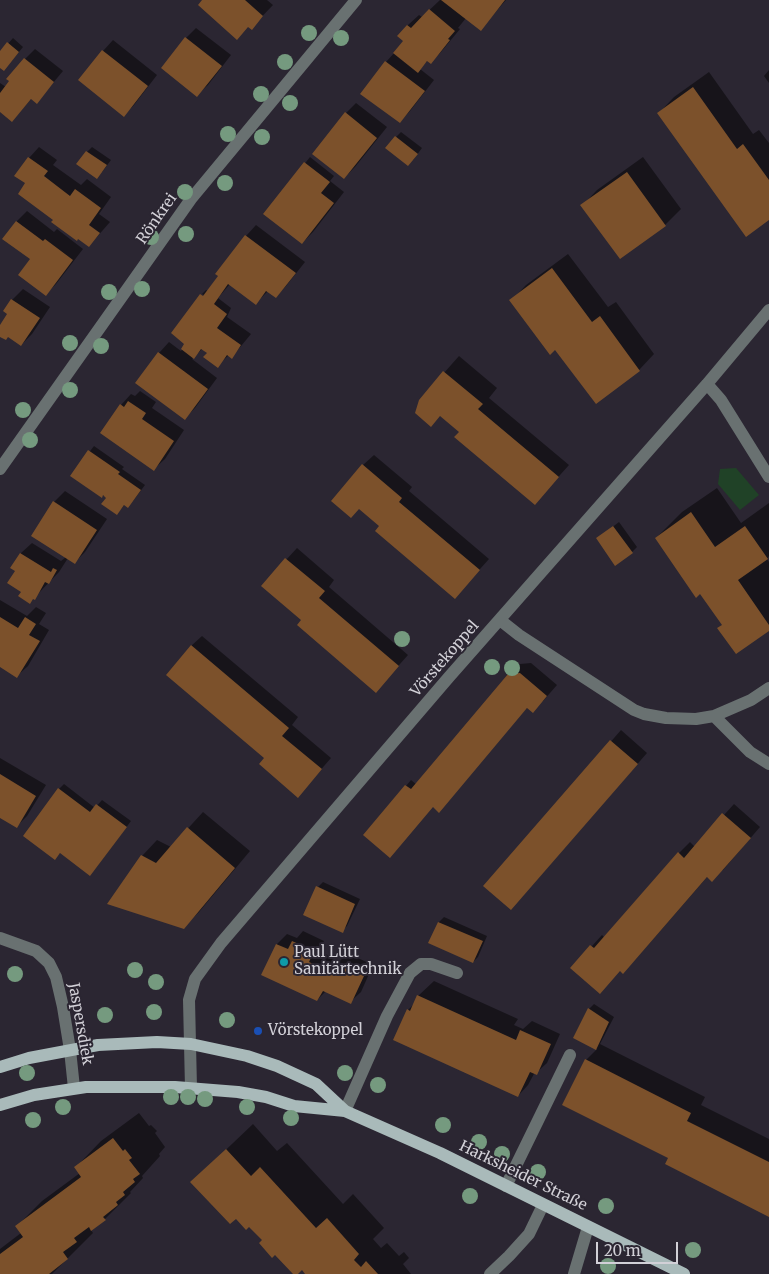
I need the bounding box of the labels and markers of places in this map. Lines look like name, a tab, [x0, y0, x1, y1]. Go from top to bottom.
place label: Paul Lütt Sanitärtechnik	[294, 944, 402, 979]
marker: Paul Lütt Sanitärtechnik	[278, 956, 290, 968]
place label: Vörstekoppel	[268, 1022, 363, 1040]
marker: Vörstekoppel	[252, 1025, 264, 1037]

